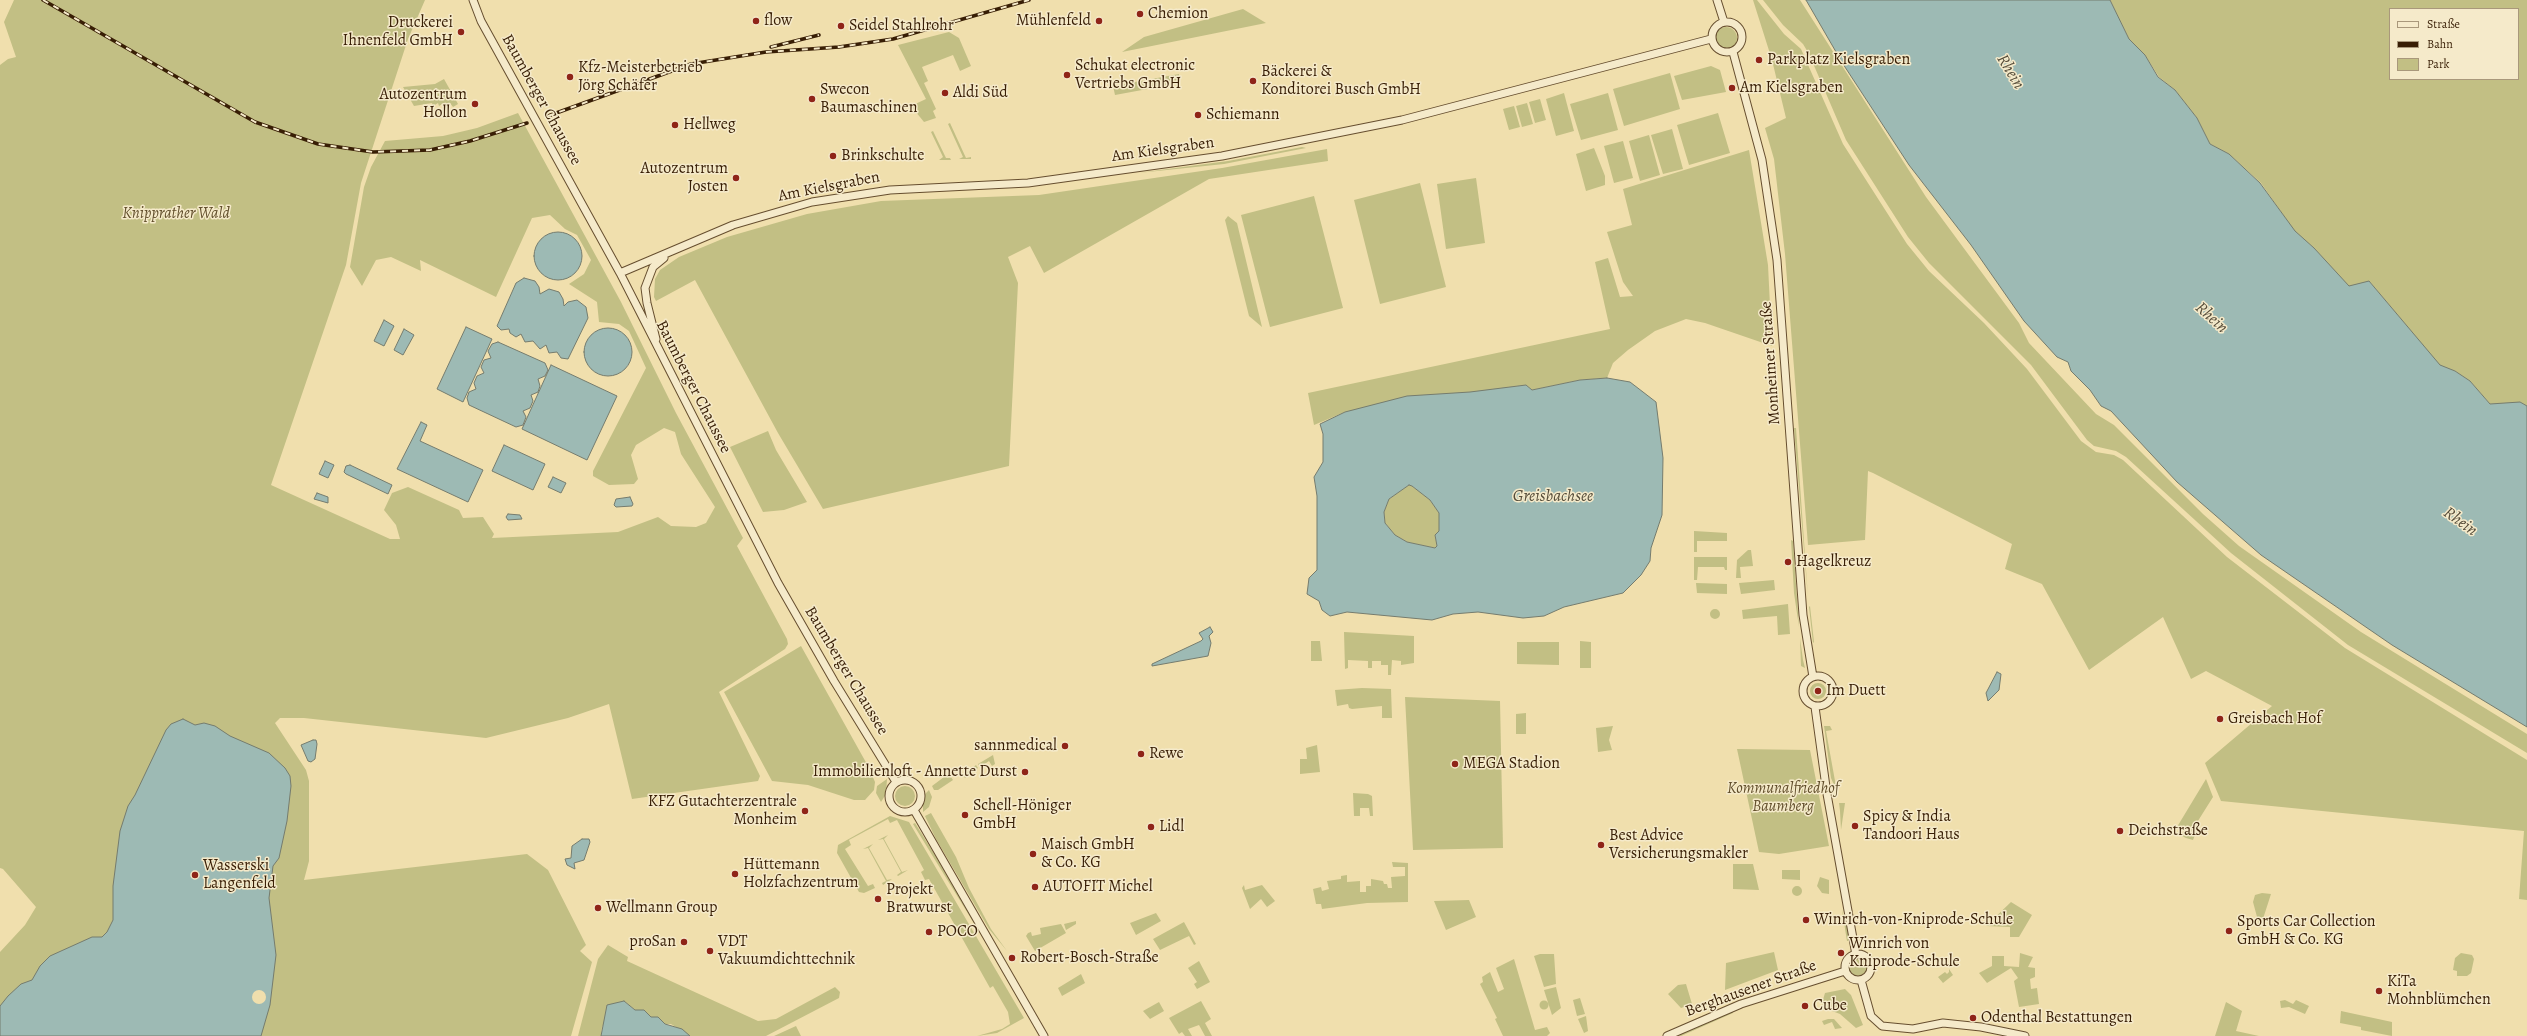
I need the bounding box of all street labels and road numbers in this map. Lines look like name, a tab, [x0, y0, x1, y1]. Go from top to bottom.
street label: Baumberger Chaussee	[497, 31, 585, 169]
street label: Am Kielsgraben	[1111, 133, 1215, 167]
street label: Am Kielsgraben	[777, 168, 881, 206]
street label: Monheimer Straße	[1757, 301, 1785, 425]
street label: Baumberger Chaussee	[651, 317, 735, 457]
street label: Baumberger Chaussee	[800, 603, 892, 739]
street label: Berghausener Straße	[1683, 956, 1819, 1022]

